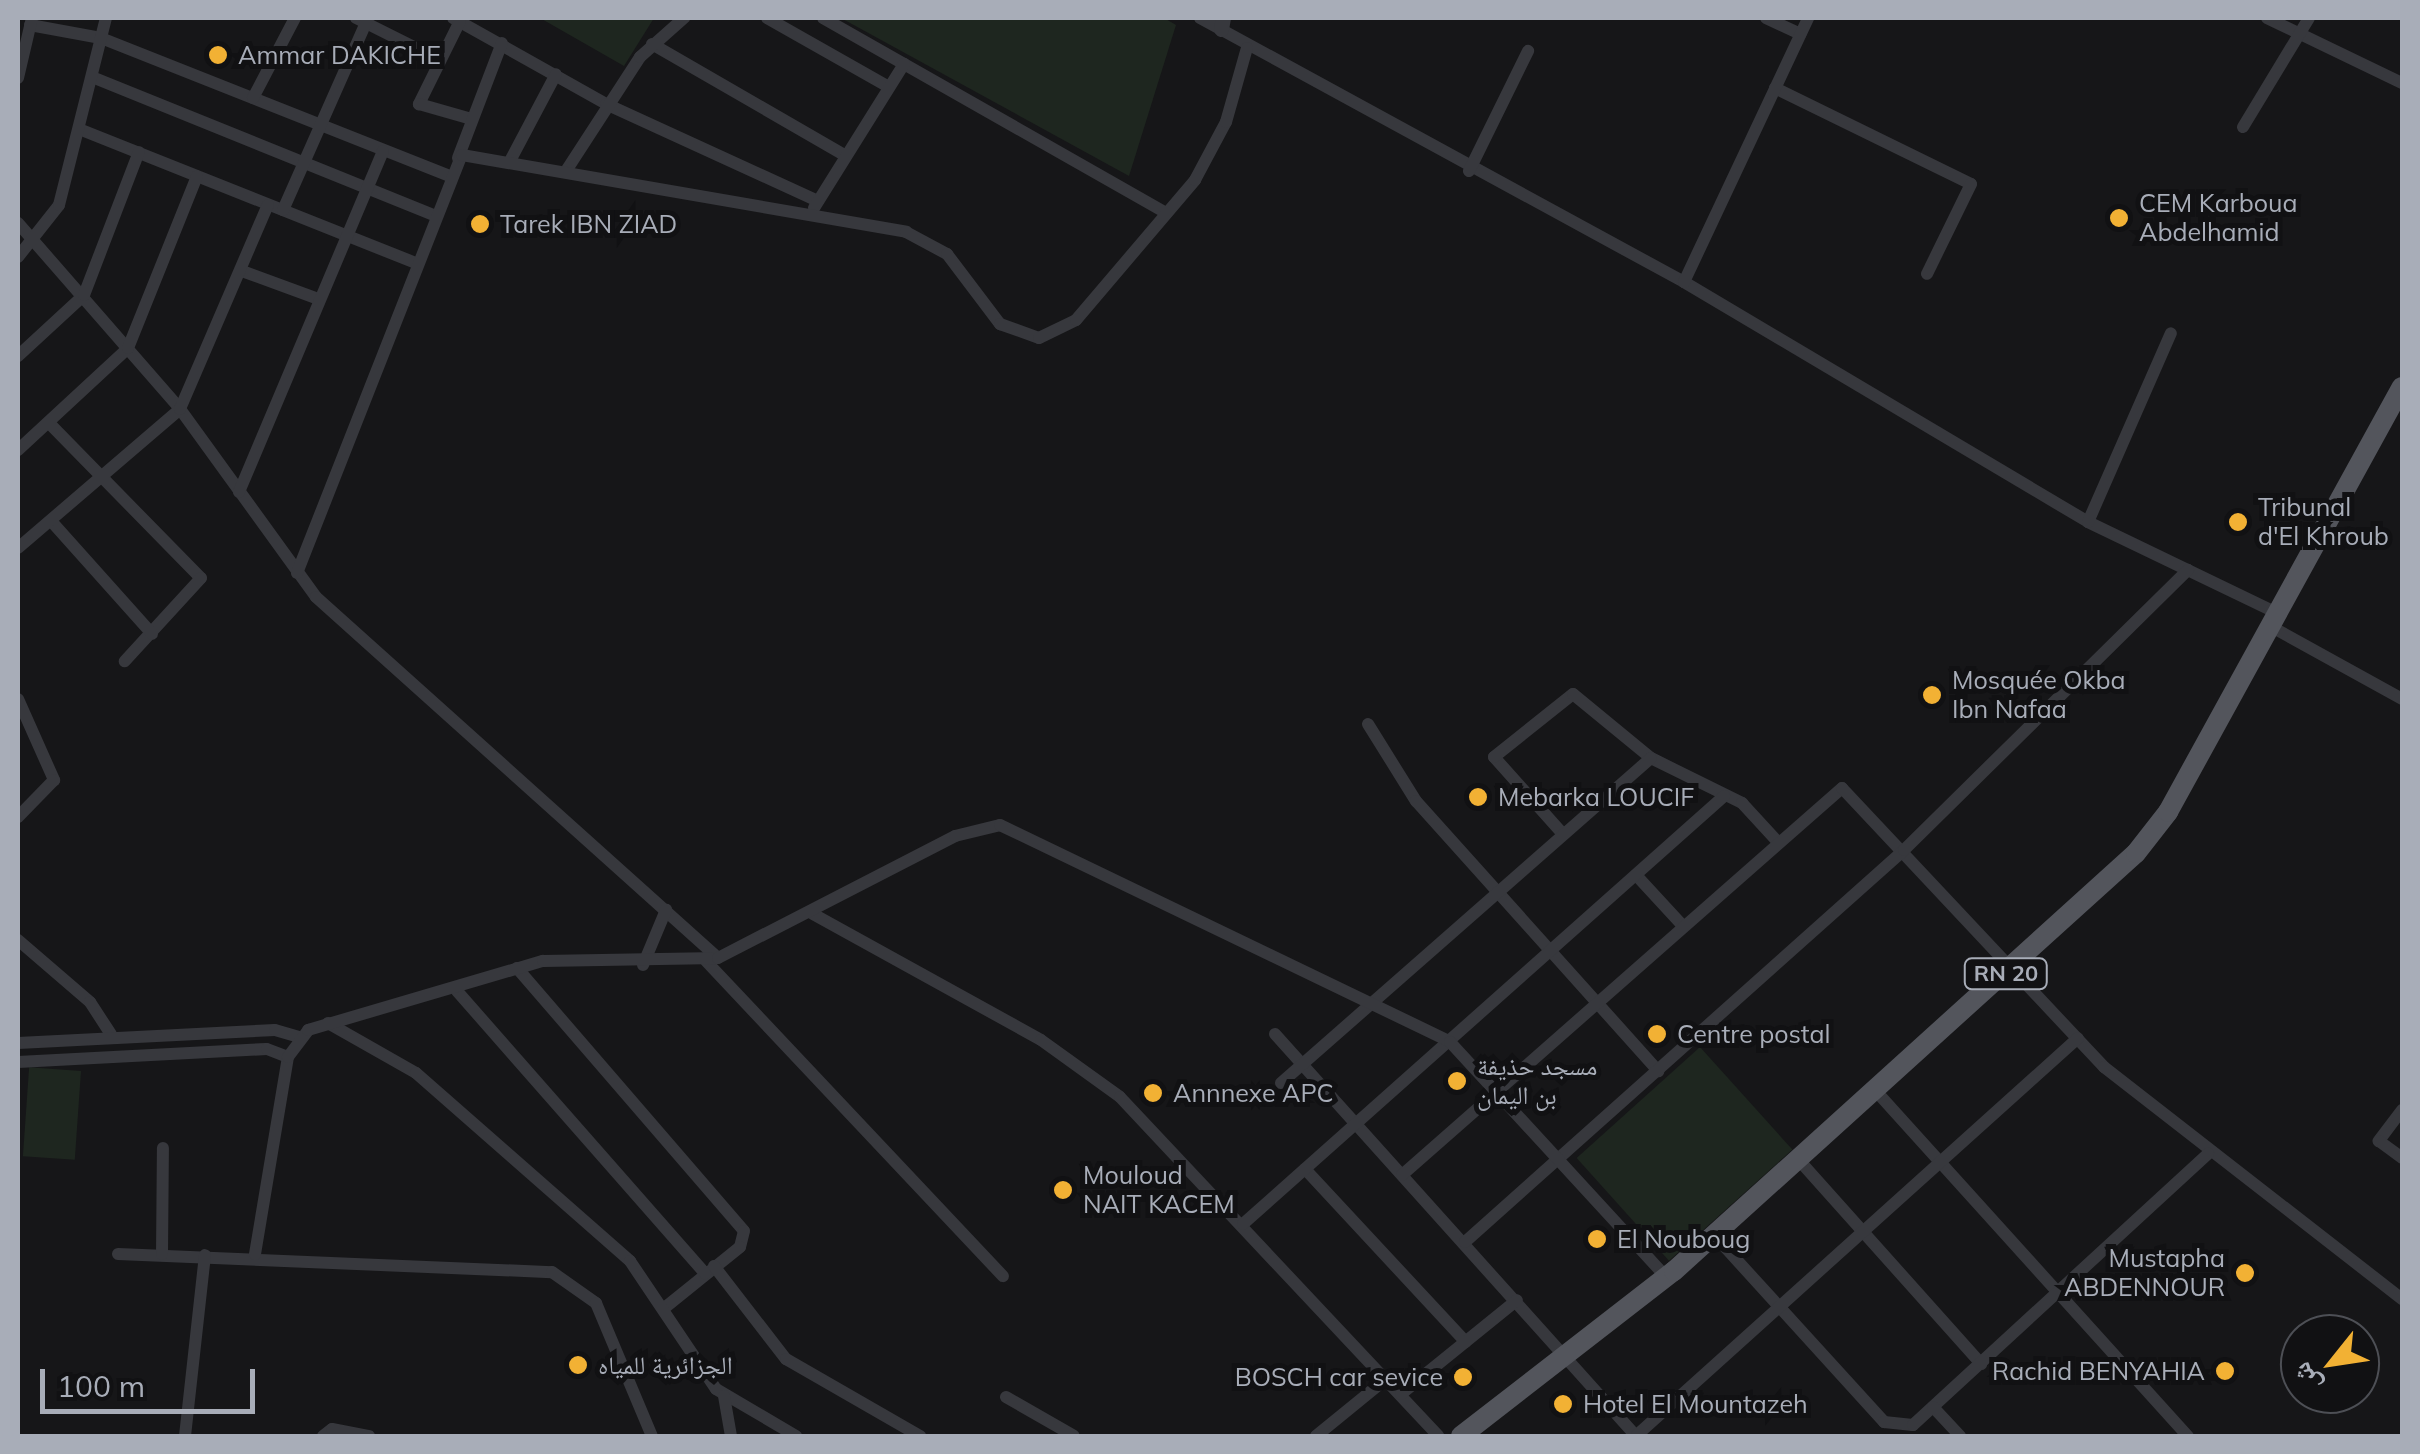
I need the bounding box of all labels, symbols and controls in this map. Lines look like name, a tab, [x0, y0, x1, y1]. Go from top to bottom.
place label: Ammar DAKICHE	[238, 40, 441, 70]
marker: Ammar DAKICHE	[207, 44, 229, 66]
place label: CEM Karboua Abdelhamid	[2139, 189, 2297, 248]
marker: CEM Karboua Abdelhamid	[2108, 207, 2130, 229]
place label: Tarek IBN ZIAD	[500, 209, 677, 239]
marker: Tarek IBN ZIAD	[469, 213, 491, 235]
place label: Tribunal d'El Khroub	[2258, 493, 2389, 552]
marker: Tribunal d'El Khroub	[2227, 511, 2249, 533]
place label: Mosquée Okba Ibn Nafaa	[1952, 666, 2125, 725]
marker: Mosquée Okba Ibn Nafaa	[1921, 684, 1943, 706]
place label: Mebarka LOUCIF	[1498, 782, 1694, 812]
marker: Mebarka LOUCIF	[1467, 786, 1489, 808]
road number: RN 20	[1964, 957, 2048, 991]
place label: Centre postal	[1677, 1019, 1831, 1049]
marker: Centre postal	[1646, 1023, 1668, 1045]
place label: مسجد حذيفة بن اليمان	[1477, 1052, 1597, 1111]
marker: مسجد حذيفة بن اليمان	[1446, 1070, 1468, 1092]
place label: Annnexe APC	[1173, 1078, 1334, 1108]
marker: Annnexe APC	[1142, 1082, 1164, 1104]
place label: Mouloud NAIT KACEM	[1083, 1161, 1235, 1220]
marker: Mouloud NAIT KACEM	[1052, 1179, 1074, 1201]
place label: El Nouboug	[1617, 1224, 1750, 1254]
marker: El Nouboug	[1586, 1228, 1608, 1250]
place label: Mustapha ABDENNOUR	[2064, 1244, 2225, 1303]
marker: Mustapha ABDENNOUR	[2234, 1262, 2256, 1284]
north arrow	[2280, 1314, 2380, 1414]
scale bar	[45, 1349, 260, 1411]
place label: الجزائرية للمياه	[598, 1350, 733, 1380]
marker: الجزائرية للمياه	[567, 1354, 589, 1376]
place label: Rachid BENYAHIA	[1992, 1356, 2205, 1386]
text: ش	[2283, 1357, 2328, 1400]
marker: Rachid BENYAHIA	[2214, 1360, 2236, 1382]
place label: BOSCH car sevice	[1235, 1362, 1443, 1392]
marker: BOSCH car sevice	[1452, 1366, 1474, 1388]
text: 100 m	[57, 1367, 145, 1405]
place label: Hotel El Mountazeh	[1583, 1389, 1808, 1419]
marker: Hotel El Mountazeh	[1552, 1393, 1574, 1415]

